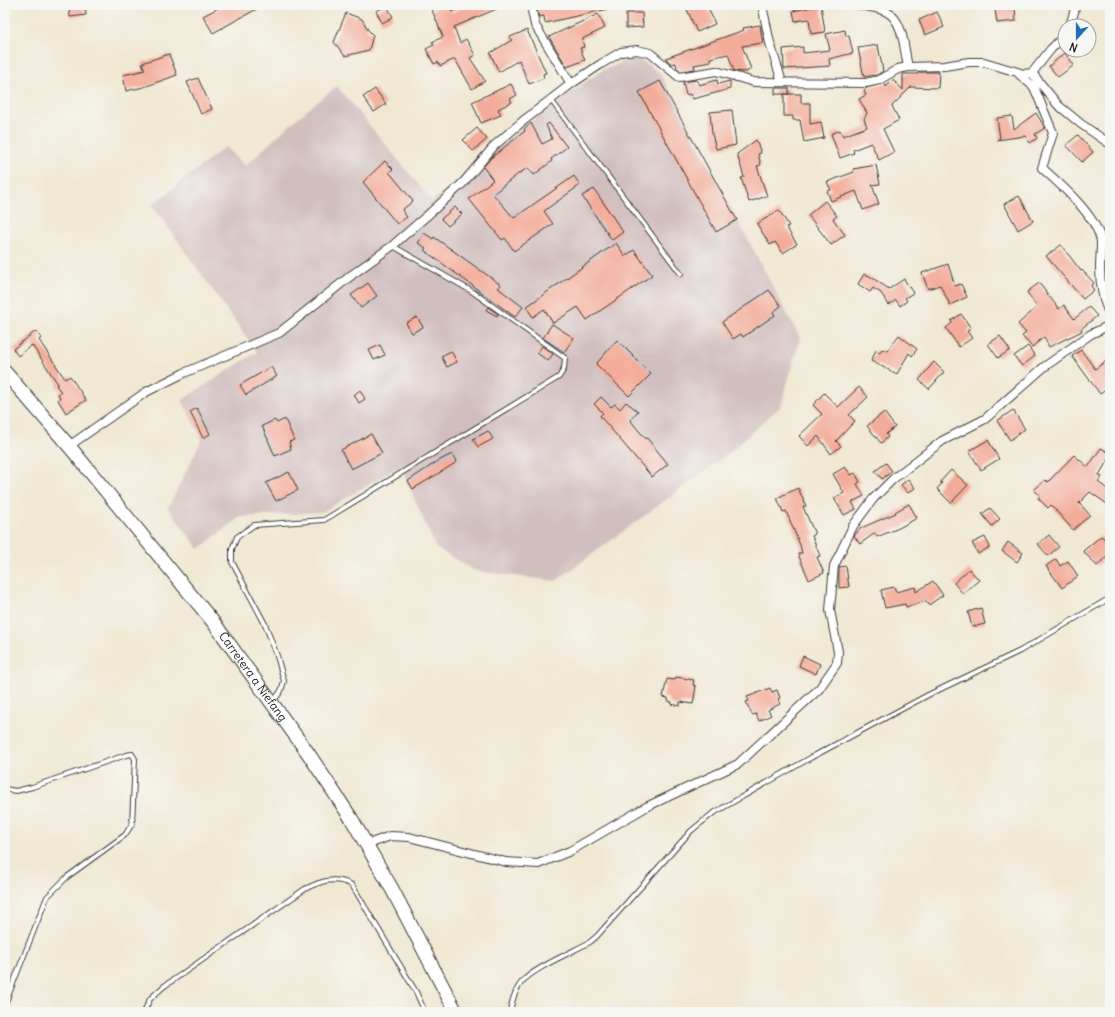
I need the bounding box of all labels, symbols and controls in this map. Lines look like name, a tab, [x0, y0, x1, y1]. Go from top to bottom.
north arrow	[1057, 18, 1097, 58]
text: N	[1067, 39, 1079, 55]
street label: Carretera a Niefang	[216, 629, 291, 724]

